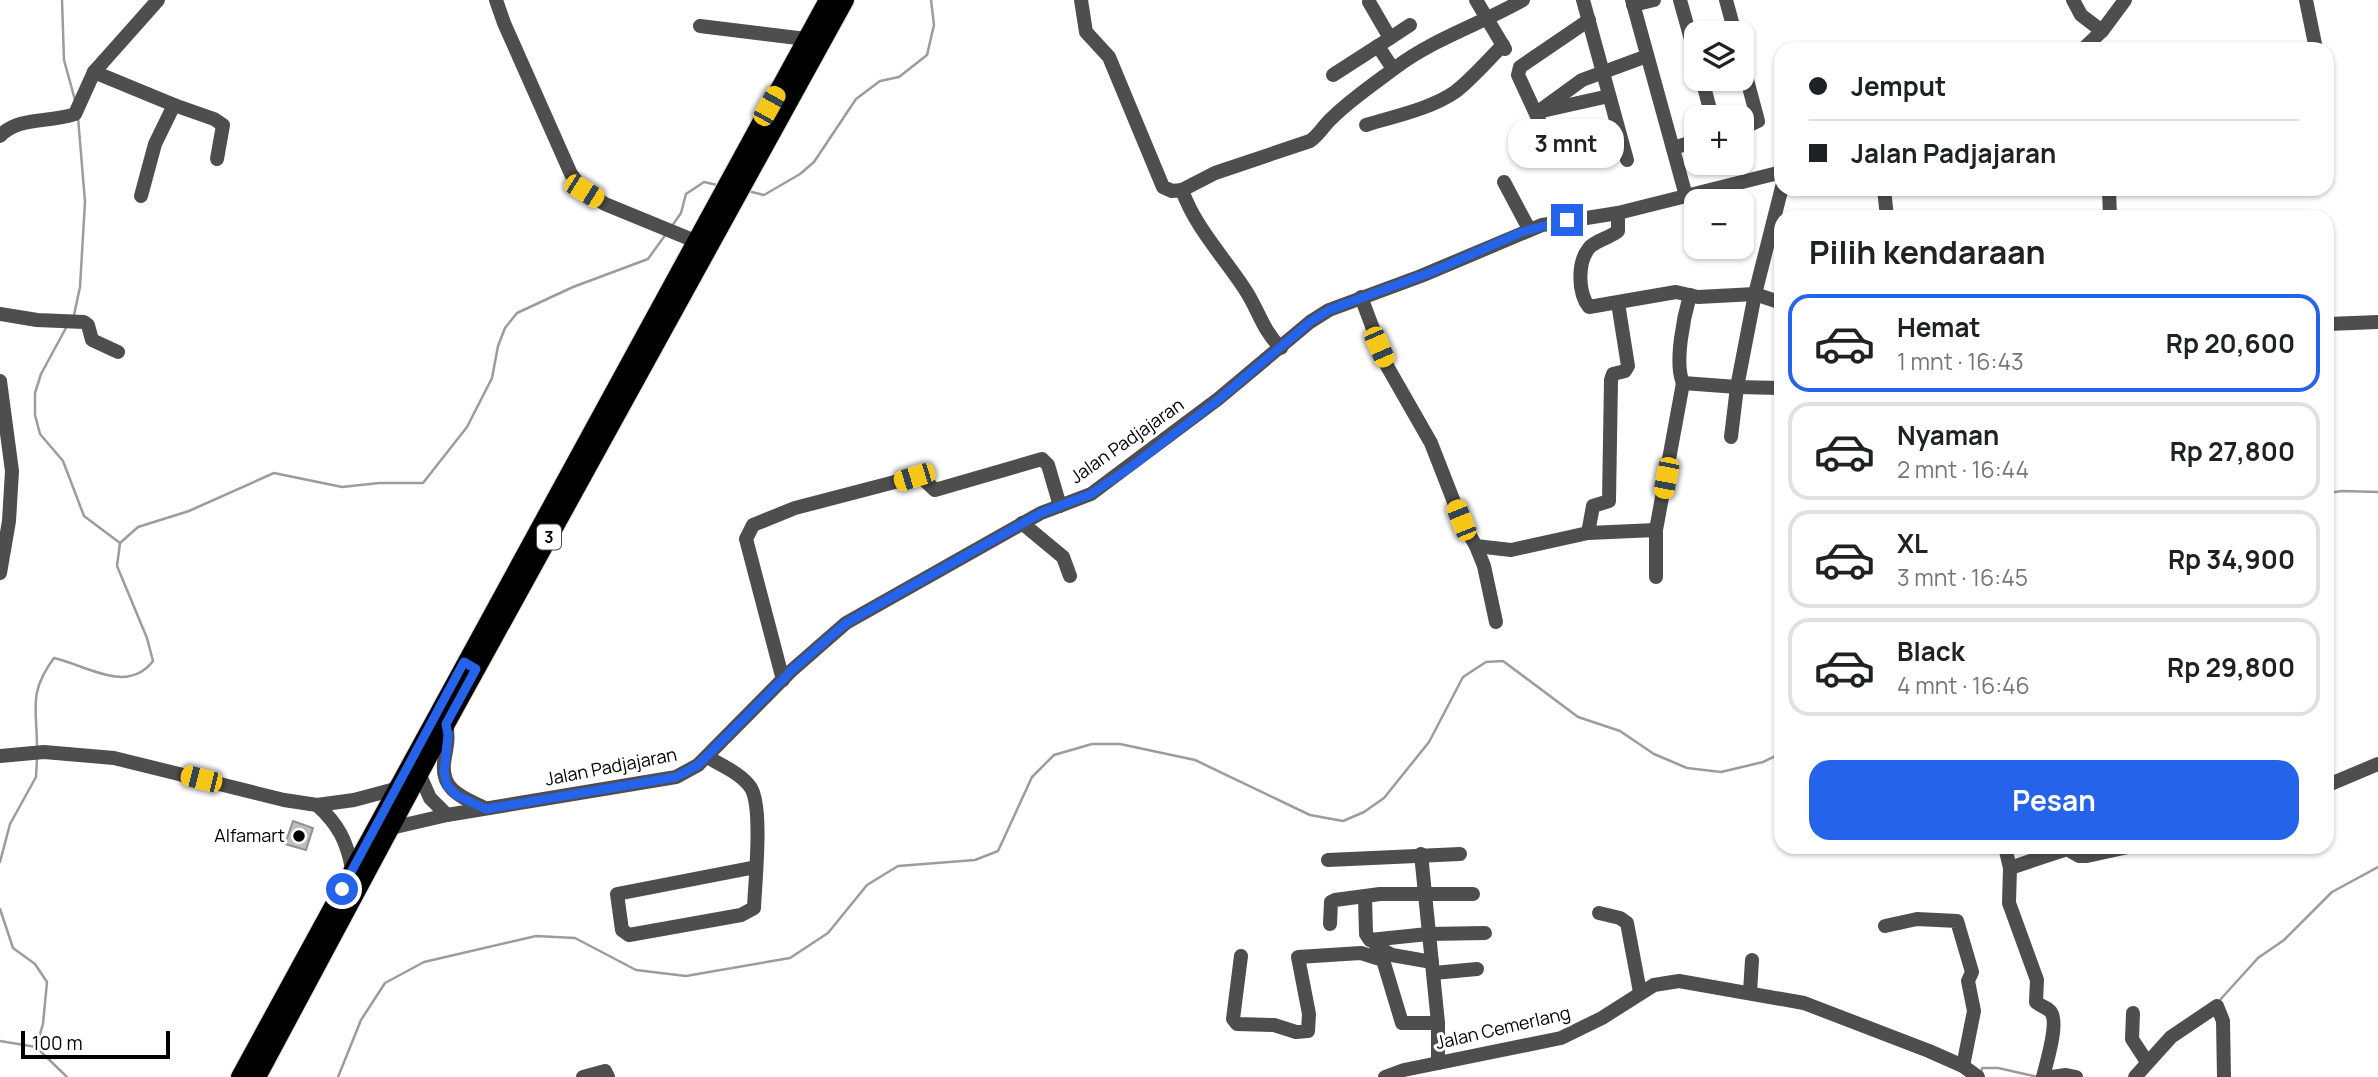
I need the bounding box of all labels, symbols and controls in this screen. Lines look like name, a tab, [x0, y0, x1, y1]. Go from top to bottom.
map controls	[1684, 21, 1754, 259]
button: layers	[1684, 21, 1754, 91]
text: Jemput	[1851, 68, 1946, 104]
car	[750, 83, 789, 129]
button: +	[1684, 105, 1754, 175]
callout: 3 mnt	[1509, 118, 1625, 168]
text: 3 mnt	[1535, 127, 1598, 159]
text: Jalan Padjajaran	[1851, 135, 2056, 171]
car	[561, 171, 608, 211]
button: −	[1684, 189, 1754, 259]
route end	[1551, 204, 1583, 236]
text: Pilih kendaraan	[1809, 230, 2046, 274]
text: Hemat	[1897, 309, 1981, 345]
icon: car	[1813, 312, 1876, 375]
car	[1361, 324, 1398, 370]
text: Rp 20,600	[2166, 325, 2295, 361]
text: 1 mnt · 16:43	[1897, 345, 2024, 377]
street label: Jalan Padjajaran	[1065, 392, 1188, 488]
text: Nyaman	[1897, 417, 1999, 453]
icon: car	[1813, 420, 1876, 483]
text: Rp 27,800	[2170, 433, 2295, 469]
text: 2 mnt · 16:44	[1897, 453, 2029, 485]
car	[1652, 455, 1681, 501]
car	[891, 461, 938, 493]
car	[1444, 497, 1479, 543]
road number: 3	[537, 524, 561, 550]
text: XL	[1897, 525, 1928, 561]
icon: car	[1813, 528, 1876, 591]
text: Rp 34,900	[2168, 541, 2295, 577]
text: 3 mnt · 16:45	[1897, 561, 2028, 593]
text: Black	[1897, 633, 1965, 669]
icon: car	[1813, 636, 1876, 699]
text: Rp 29,800	[2167, 649, 2295, 685]
text: 4 mnt · 16:46	[1897, 669, 2030, 701]
street label: Jalan Padjajaran	[543, 741, 679, 791]
button: Pesan	[1809, 760, 2299, 840]
car	[179, 764, 224, 794]
place label: Alfamart	[214, 823, 285, 847]
marker: Alfamart	[291, 828, 307, 844]
route start	[326, 873, 358, 905]
street label: Jalan Cemerlang	[1433, 1000, 1573, 1054]
scale bar	[21, 1028, 170, 1060]
text: 100 m	[32, 1030, 83, 1056]

